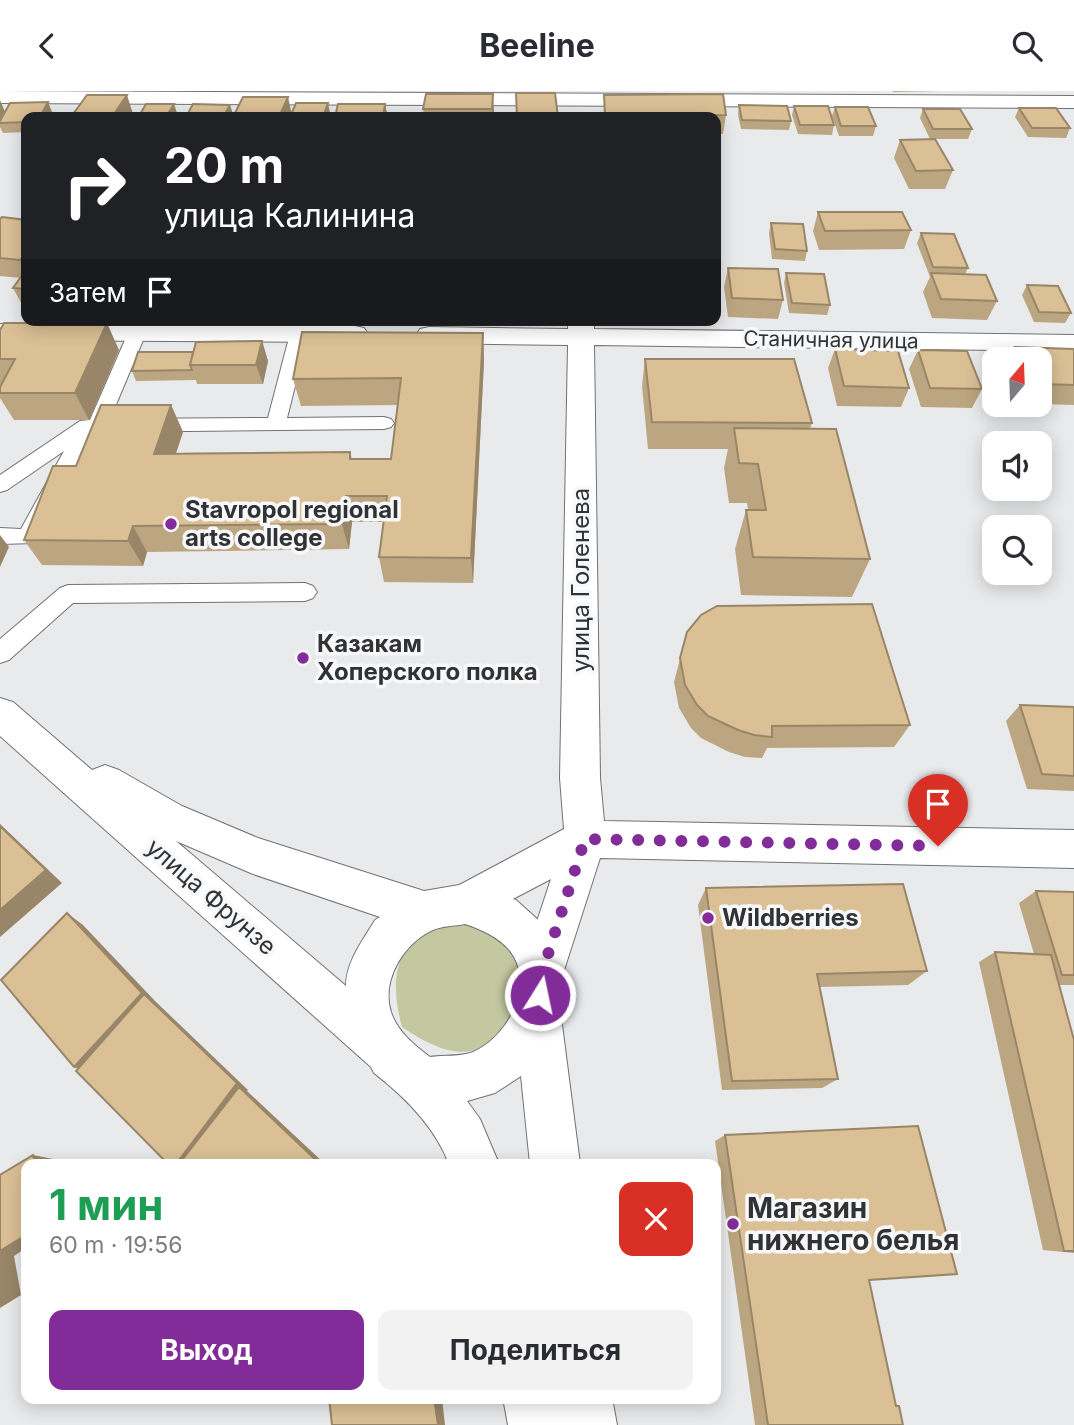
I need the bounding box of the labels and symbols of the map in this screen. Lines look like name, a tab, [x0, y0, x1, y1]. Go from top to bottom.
street label: Станичная улица	[743, 325, 919, 354]
north arrow	[982, 347, 1052, 417]
street label: улица Голенева	[566, 488, 595, 672]
place label: Stavropol regional arts college	[185, 495, 399, 552]
marker: Stavropol regional arts college	[163, 516, 179, 532]
place label: Казакам Хоперского полка	[317, 629, 538, 686]
marker: Казакам Хоперского полка	[295, 650, 311, 666]
pin	[908, 774, 968, 846]
street label: улица Фрунзе	[140, 832, 282, 961]
place label: Wildberries	[722, 903, 859, 932]
marker: Wildberries	[700, 910, 716, 926]
position arrow	[503, 958, 577, 1032]
place label: Магазин нижнего белья	[747, 1191, 959, 1257]
marker: Магазин нижнего белья	[725, 1216, 741, 1232]

